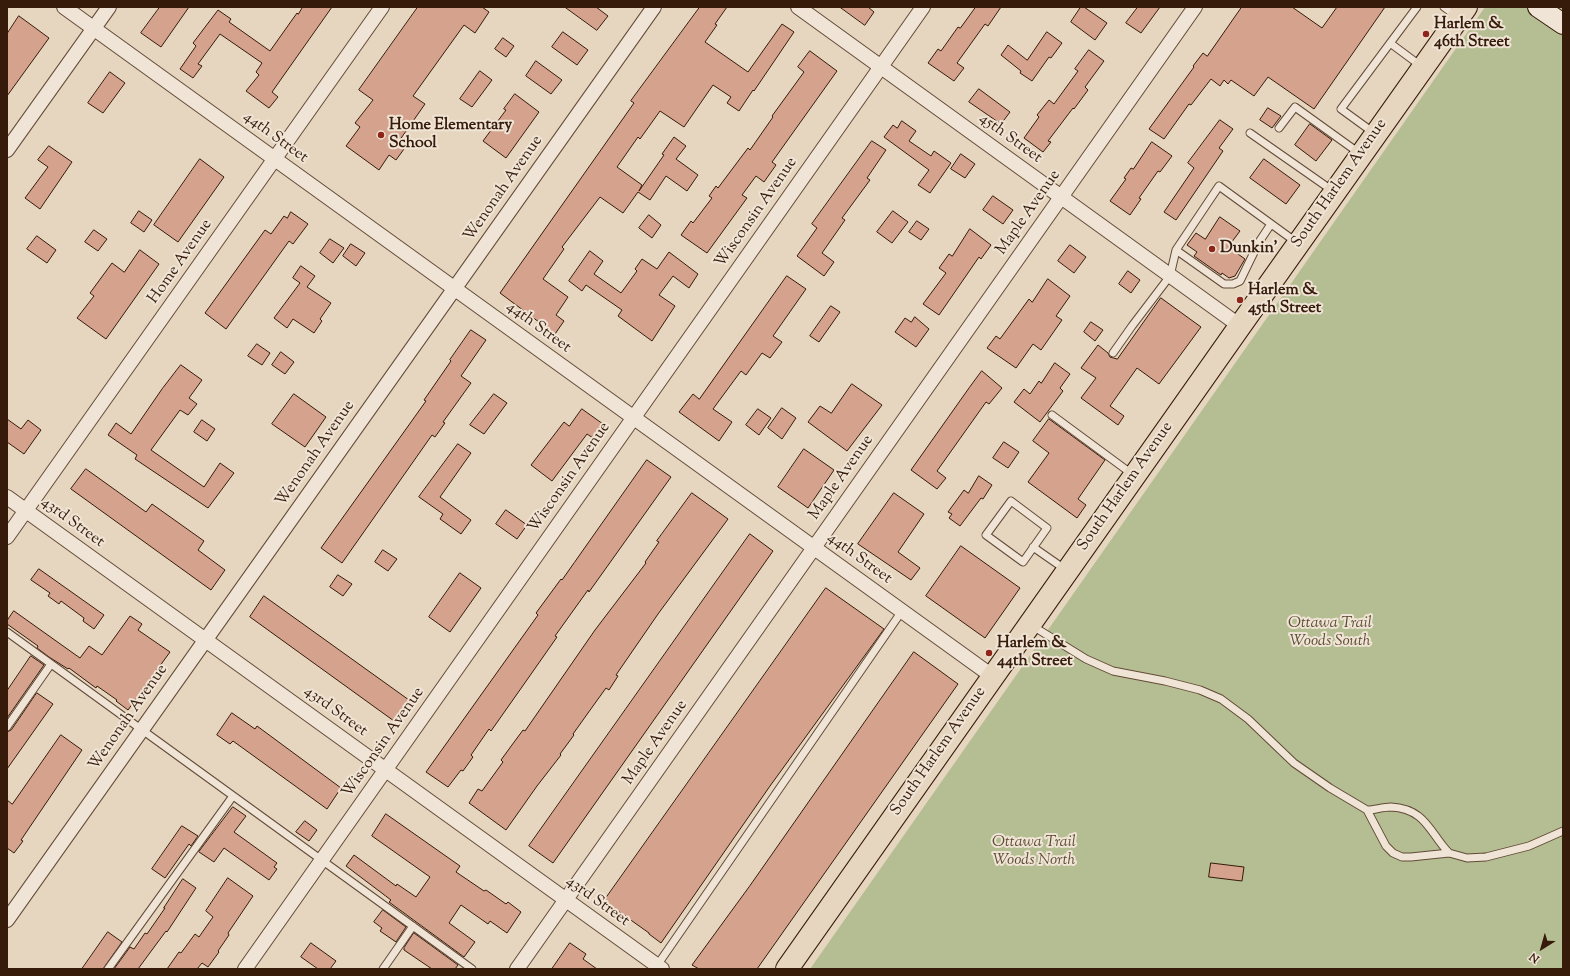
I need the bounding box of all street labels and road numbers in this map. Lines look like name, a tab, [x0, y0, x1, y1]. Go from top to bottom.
street label: 44th Street	[239, 108, 311, 168]
street label: 45th Street	[975, 110, 1045, 168]
street label: South Harlem Avenue	[1288, 116, 1392, 252]
street label: Wenonah Avenue	[460, 132, 548, 246]
street label: Wisconsin Avenue	[712, 154, 802, 272]
street label: Maple Avenue	[993, 167, 1065, 259]
street label: Home Avenue	[145, 216, 217, 308]
street label: 44th Street	[502, 298, 574, 358]
street label: Wenonah Avenue	[272, 397, 360, 511]
street label: Wisconsin Avenue	[525, 419, 615, 537]
street label: South Harlem Avenue	[1074, 419, 1178, 555]
street label: Maple Avenue	[806, 432, 878, 524]
street label: 43rd Street	[36, 493, 108, 553]
street label: 44th Street	[823, 529, 895, 589]
street label: Wenonah Avenue	[85, 661, 173, 775]
street label: 43rd Street	[299, 682, 371, 742]
street label: Wisconsin Avenue	[339, 684, 429, 802]
street label: South Harlem Avenue	[887, 684, 991, 820]
street label: Maple Avenue	[620, 697, 692, 789]
street label: 43rd Street	[561, 872, 633, 932]

